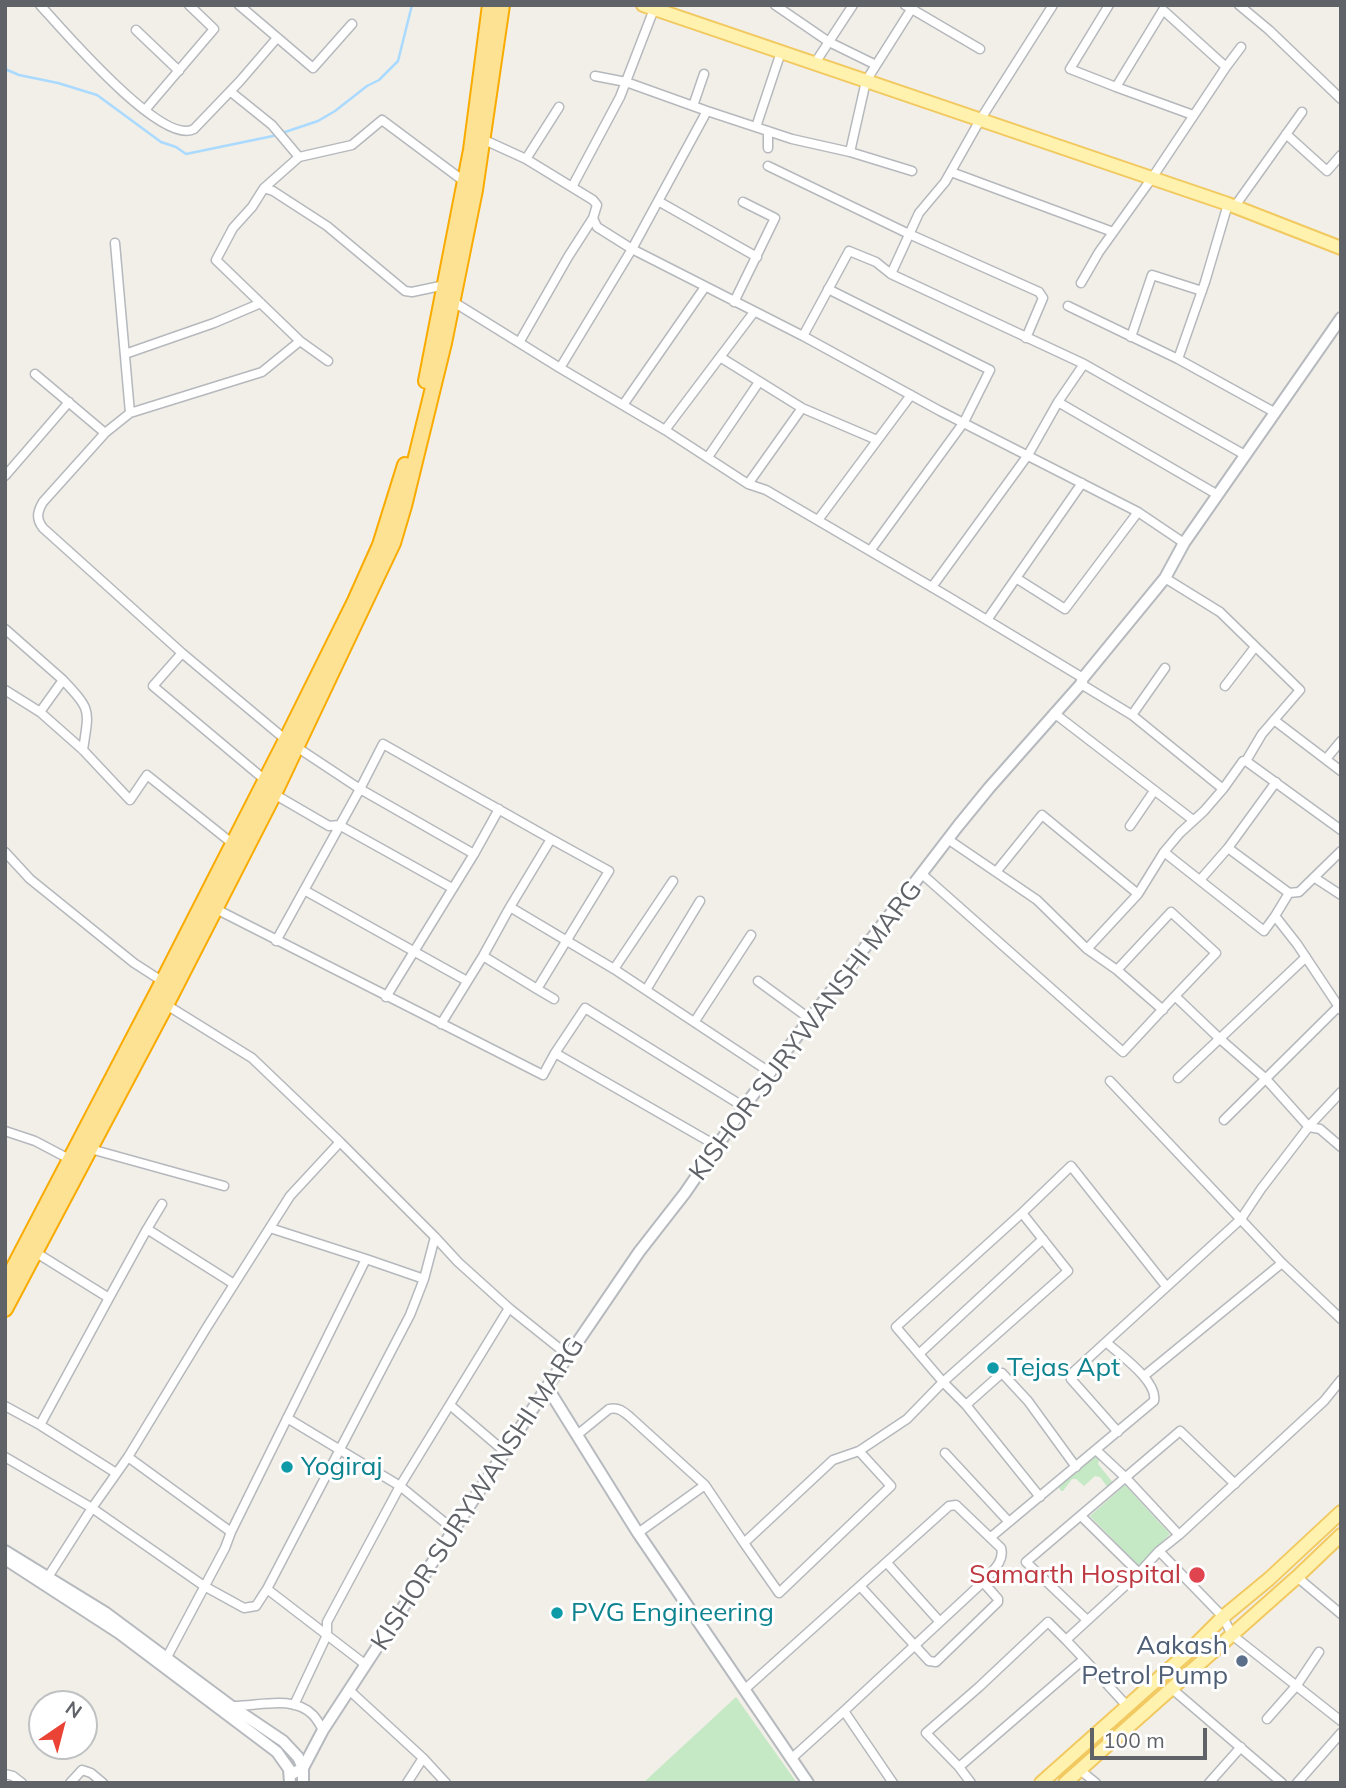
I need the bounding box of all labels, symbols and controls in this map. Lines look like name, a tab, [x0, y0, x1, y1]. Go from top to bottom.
street label: KISHOR SURYWANSHI MARG	[683, 875, 929, 1187]
street label: KISHOR SURYWANSHI MARG	[365, 1332, 591, 1656]
place label: Tejas Apt	[1007, 1352, 1120, 1384]
marker: Tejas Apt	[985, 1360, 1001, 1376]
place label: Yogiraj	[301, 1451, 383, 1483]
marker: Yogiraj	[279, 1459, 295, 1475]
place label: Samarth Hospital	[969, 1559, 1181, 1591]
marker: Samarth Hospital	[1187, 1565, 1207, 1585]
place label: PVG Engineering	[571, 1597, 774, 1629]
marker: PVG Engineering	[549, 1605, 565, 1621]
place label: Aakash Petrol Pump	[1081, 1630, 1228, 1692]
marker: Aakash Petrol Pump	[1234, 1653, 1250, 1669]
north arrow	[28, 1690, 98, 1760]
text: N	[61, 1695, 87, 1723]
scale bar	[1094, 1714, 1211, 1758]
text: 100 m	[1103, 1727, 1165, 1753]

